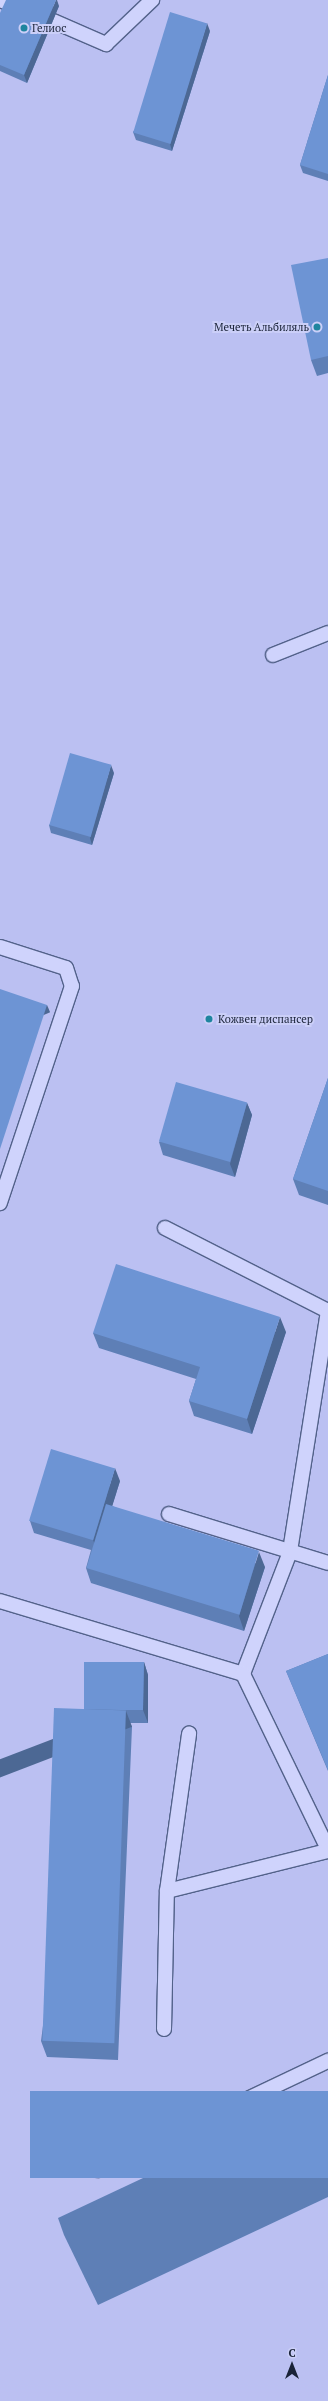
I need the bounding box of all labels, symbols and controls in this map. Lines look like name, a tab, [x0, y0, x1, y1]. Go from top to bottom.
place label: Гелиос	[32, 21, 66, 35]
marker: Гелиос	[19, 23, 29, 33]
place label: Мечеть Альбиляль	[214, 320, 309, 334]
marker: Мечеть Альбиляль	[312, 322, 322, 332]
place label: Кожвен диспансер	[218, 1012, 313, 1026]
marker: Кожвен диспансер	[203, 1013, 215, 1025]
north arrow	[272, 2345, 312, 2385]
text: С	[288, 2346, 296, 2360]

